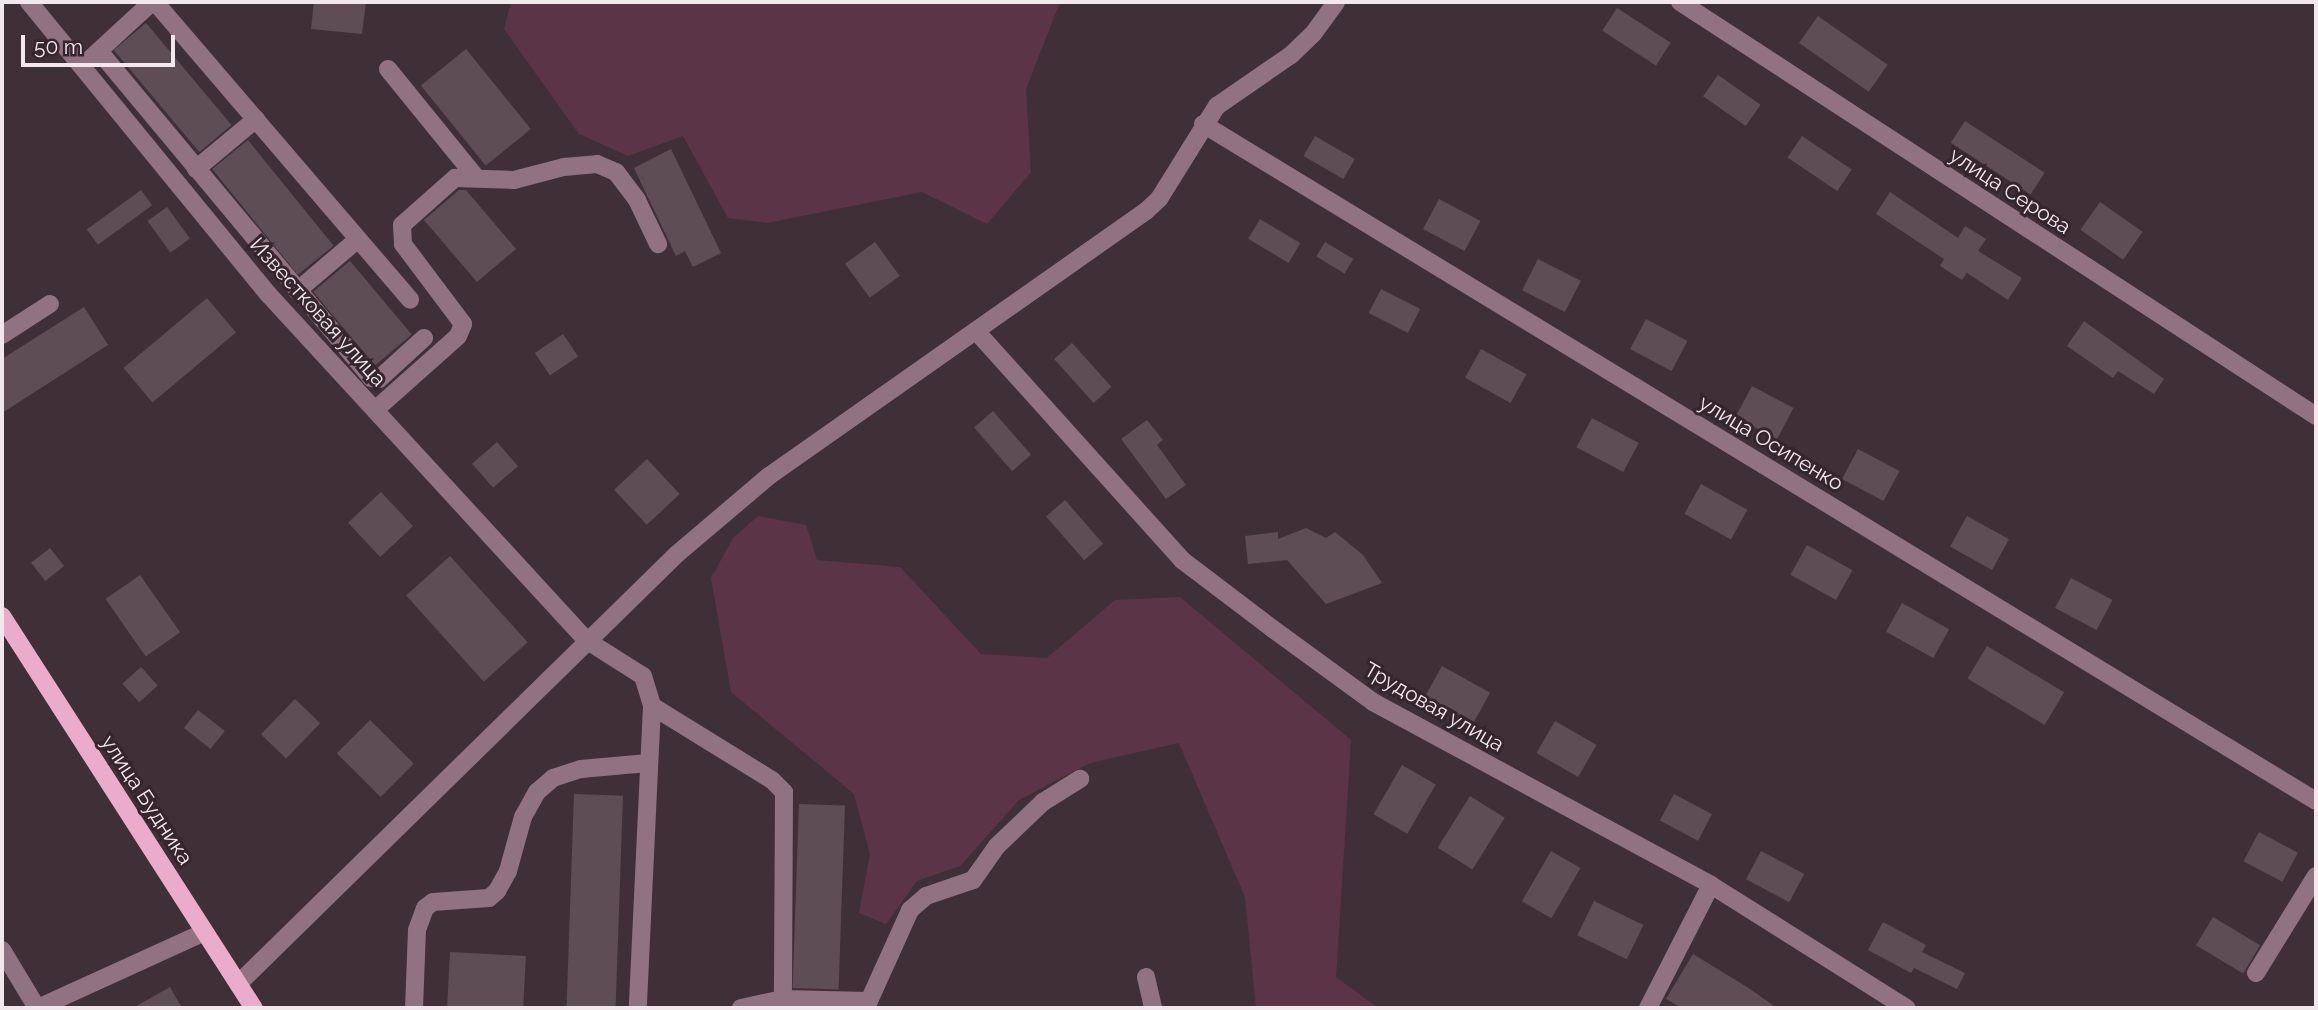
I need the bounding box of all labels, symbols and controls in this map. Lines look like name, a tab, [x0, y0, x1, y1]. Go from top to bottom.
scale bar	[24, 21, 178, 65]
text: 50 m	[34, 34, 83, 59]
street label: улица Серова	[1945, 142, 2075, 240]
street label: Известковая улица	[244, 232, 392, 392]
street label: улица Осипенко	[1694, 390, 1848, 496]
street label: Трудовая улица	[1359, 657, 1509, 757]
street label: улица Будника	[96, 731, 198, 869]

